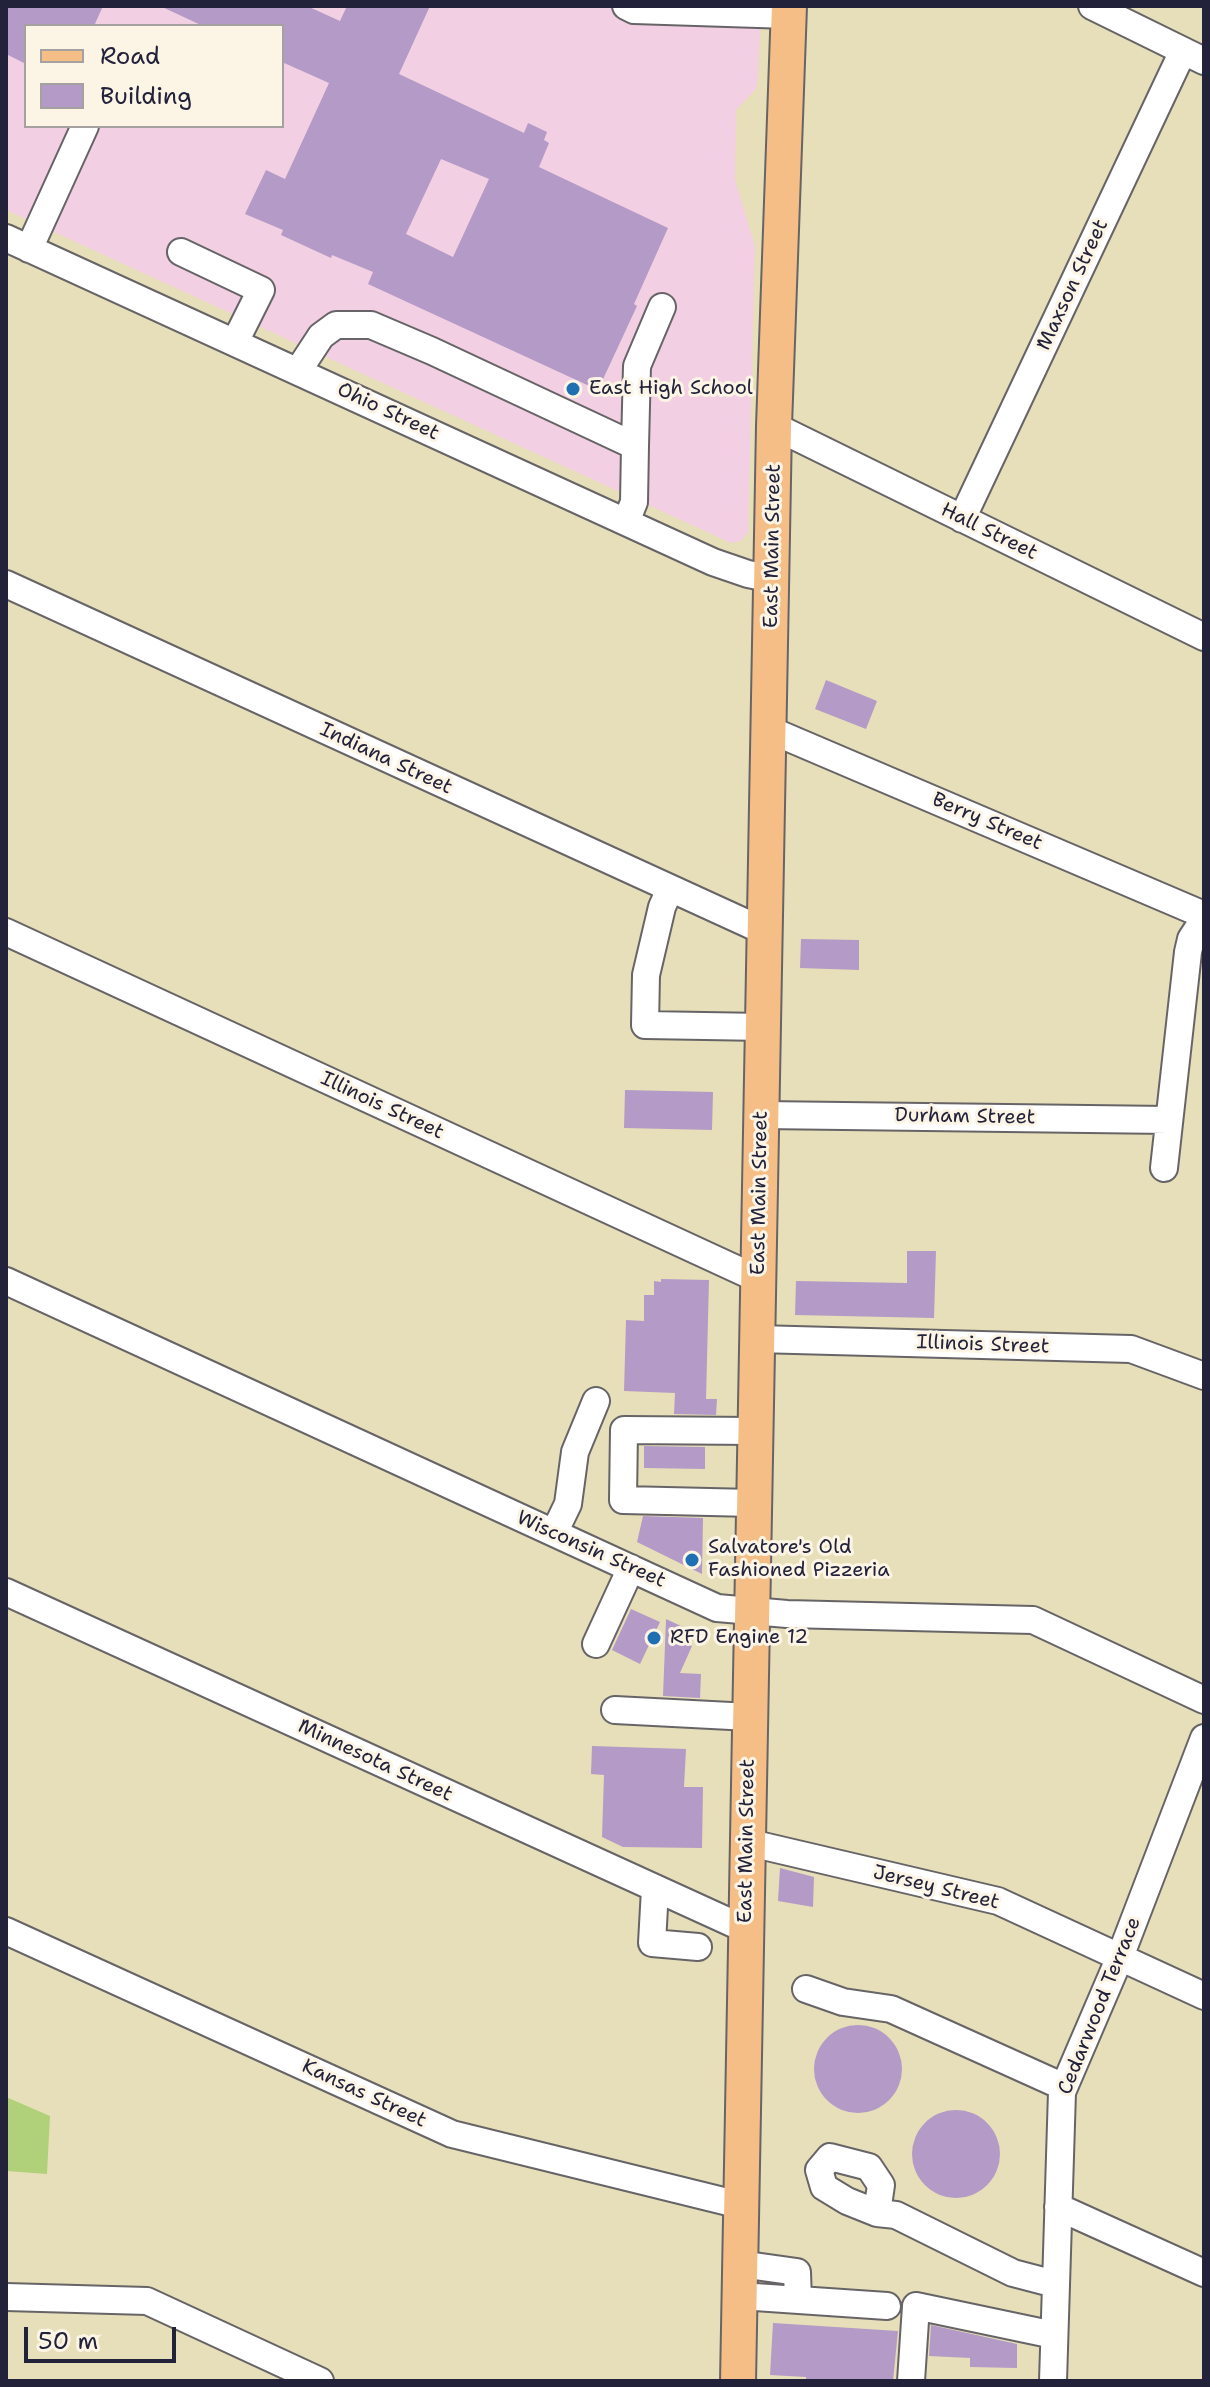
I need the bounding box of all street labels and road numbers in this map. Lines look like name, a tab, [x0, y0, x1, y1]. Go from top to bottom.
street label: Maxson Street	[1032, 216, 1114, 354]
street label: Ohio Street	[333, 378, 443, 446]
street label: East Main Street	[760, 464, 786, 628]
street label: Hall Street	[937, 498, 1041, 566]
street label: Indiana Street	[316, 718, 456, 800]
street label: Berry Street	[928, 788, 1046, 856]
street label: Illinois Street	[317, 1067, 447, 1145]
street label: Durham Street	[894, 1104, 1036, 1130]
street label: East Main Street	[747, 1111, 773, 1275]
street label: Illinois Street	[916, 1331, 1050, 1359]
street label: Wisconsin Street	[513, 1506, 669, 1594]
street label: Minnesota Street	[294, 1715, 456, 1807]
street label: East Main Street	[734, 1759, 760, 1923]
street label: Jersey Street	[870, 1861, 1002, 1915]
street label: Cedarwood Terrace	[1053, 1914, 1147, 2098]
street label: Kansas Street	[298, 2055, 430, 2133]

